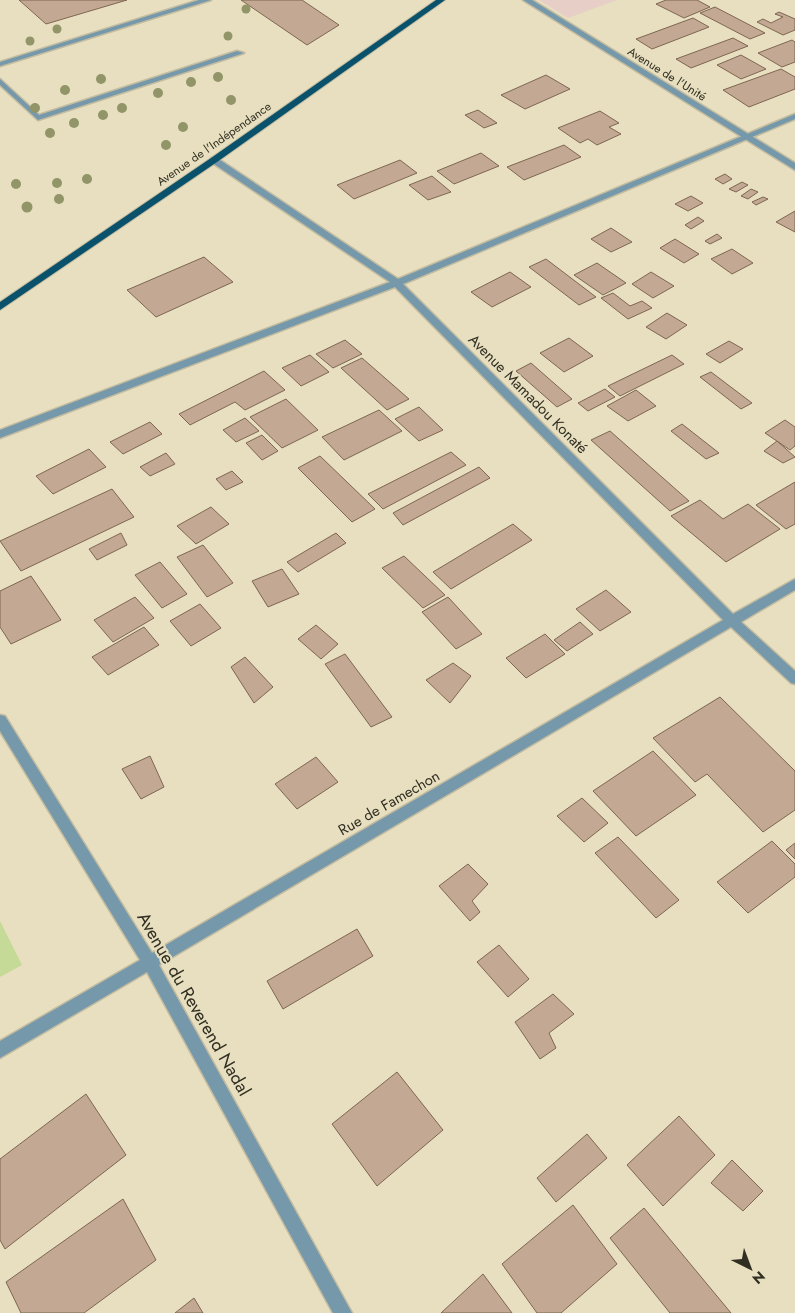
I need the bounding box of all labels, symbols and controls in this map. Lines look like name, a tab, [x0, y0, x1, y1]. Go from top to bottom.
street label: Avenue de l'Unité	[624, 43, 710, 105]
street label: Avenue de l'Indépendance	[153, 98, 275, 190]
street label: Avenue Mamadou Konaté	[463, 329, 593, 459]
street label: Rue de Famechon	[334, 765, 444, 841]
street label: Avenue du Reverend Nadal	[131, 907, 257, 1101]
north arrow	[725, 1243, 775, 1293]
text: N	[748, 1267, 770, 1289]

